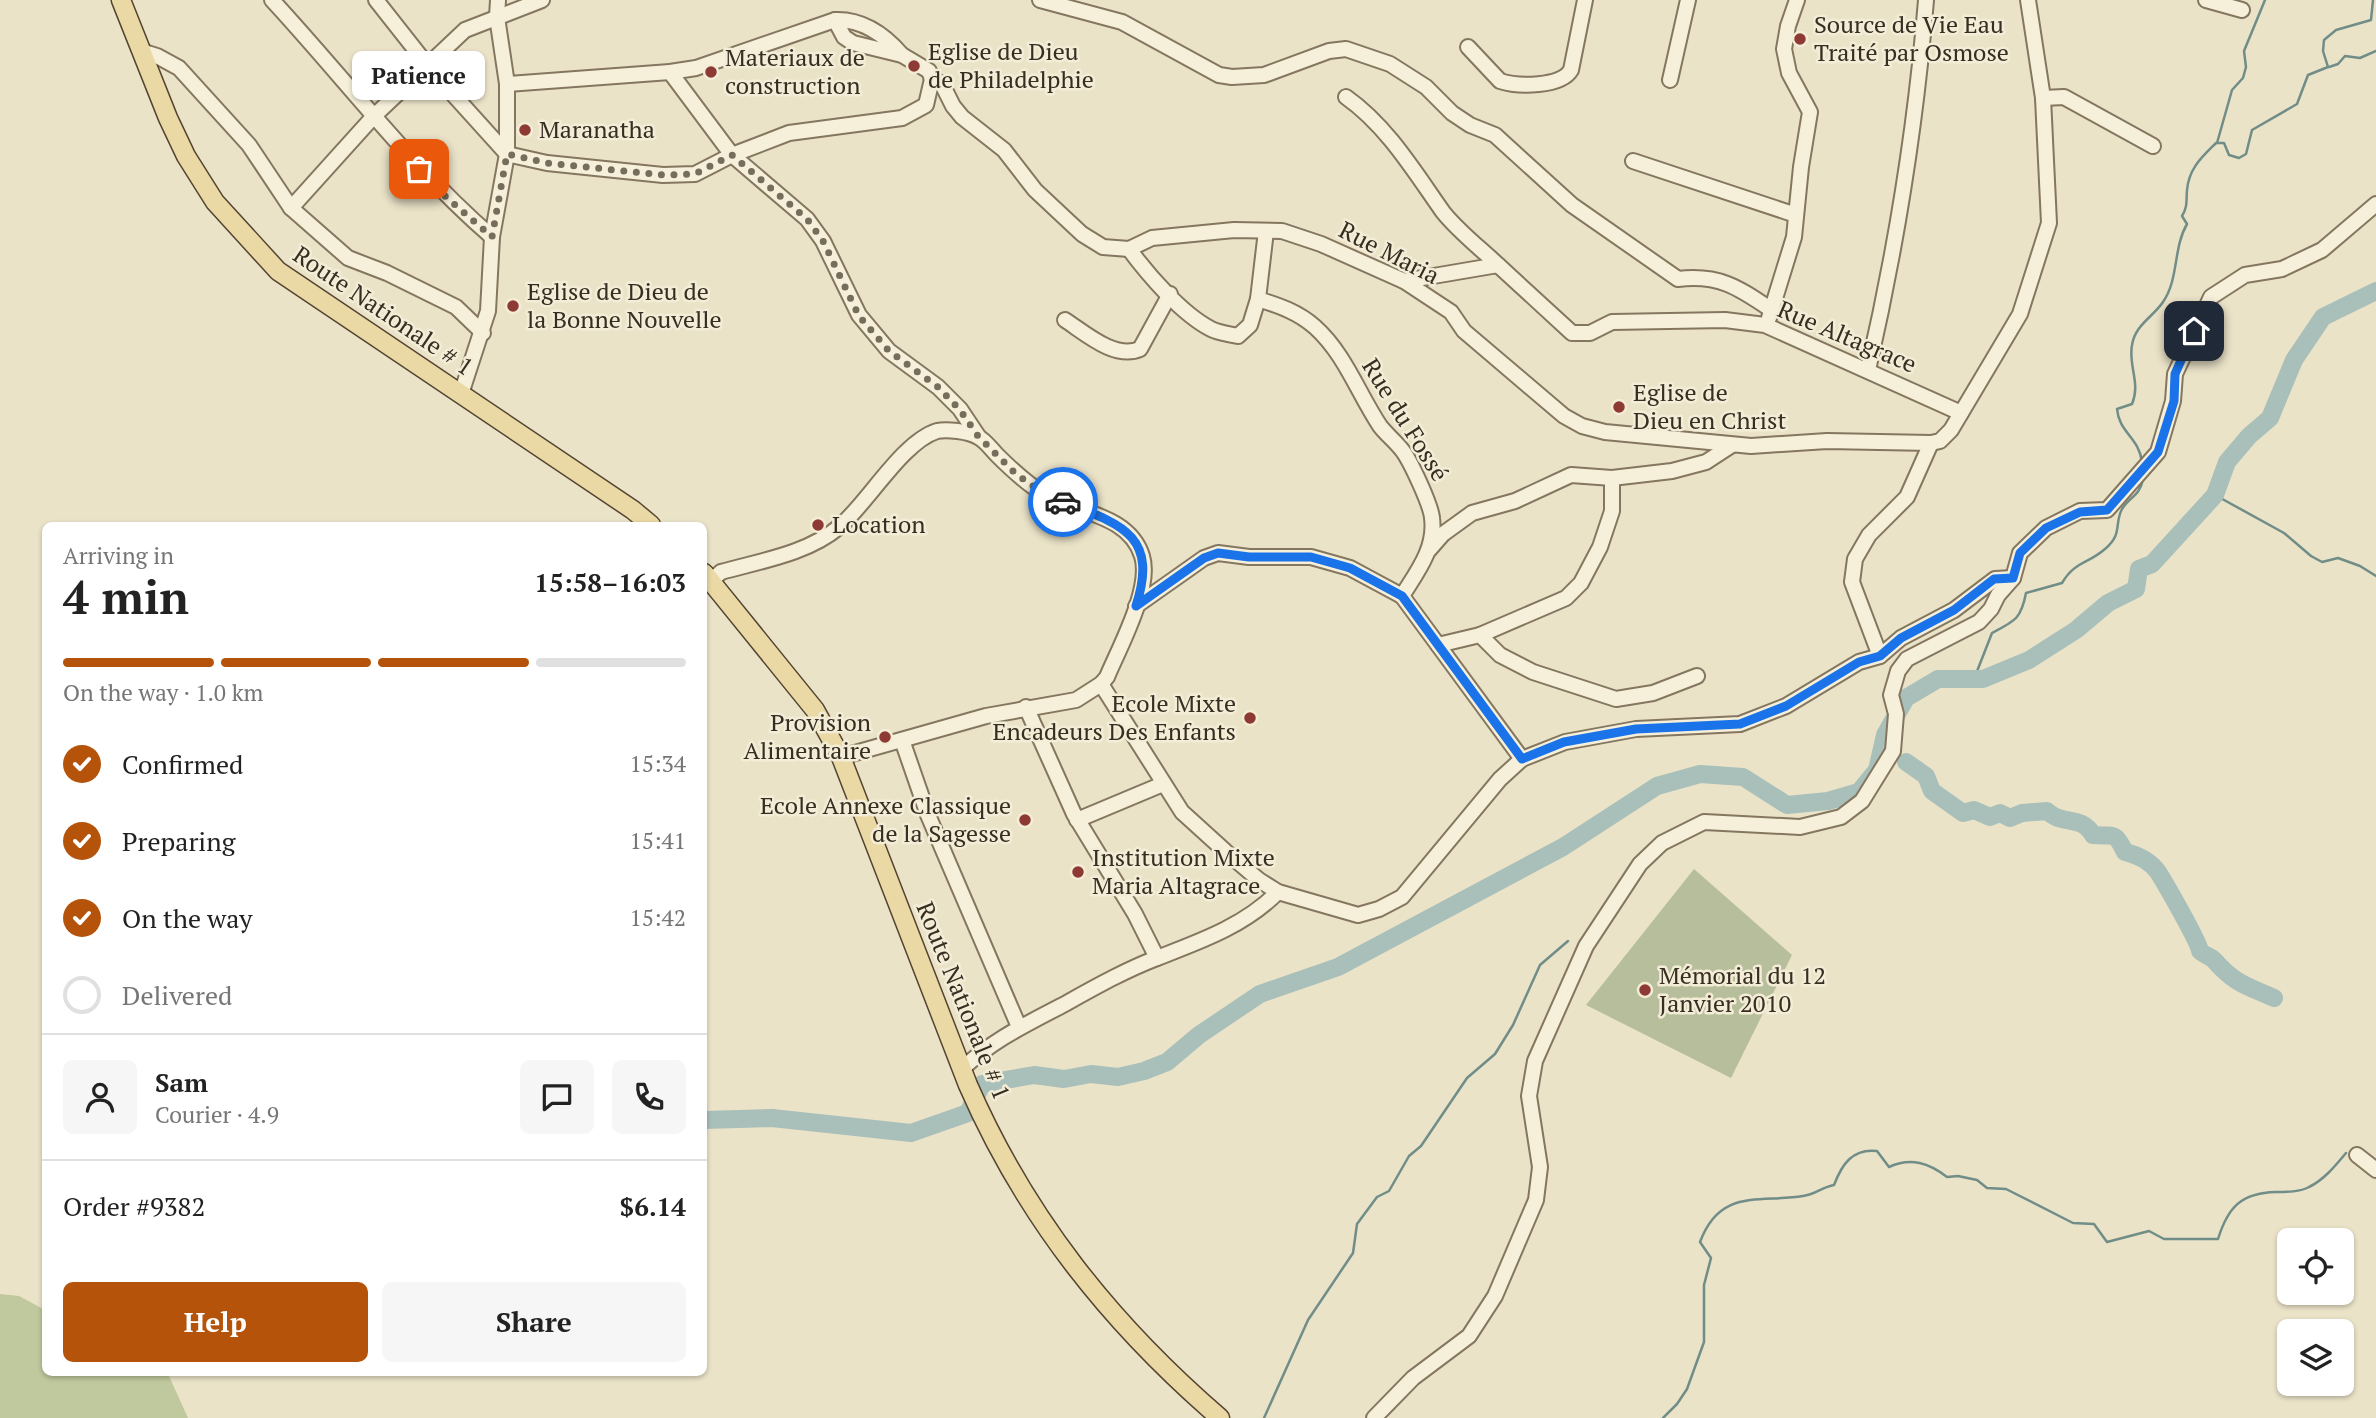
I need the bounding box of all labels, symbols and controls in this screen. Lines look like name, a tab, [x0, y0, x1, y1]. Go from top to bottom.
place label: Source de Vie Eau Traité par Osmose	[1814, 8, 2009, 68]
marker: Source de Vie Eau Traité par Osmose	[1792, 31, 1808, 47]
place label: Eglise de Dieu de Philadelphie	[928, 35, 1094, 95]
place label: Materiaux de construction	[725, 41, 865, 101]
callout: Patience	[352, 50, 486, 99]
marker: Eglise de Dieu de Philadelphie	[906, 58, 922, 74]
text: Patience	[371, 60, 466, 91]
marker: Materiaux de construction	[703, 64, 719, 80]
place label: Maranatha	[539, 113, 655, 145]
marker: Maranatha	[517, 122, 533, 138]
pin	[389, 139, 449, 199]
icon: bag	[400, 150, 438, 188]
street label: Rue Maria	[1334, 213, 1445, 291]
street label: Route Nationale # 1	[287, 238, 480, 382]
place label: Eglise de Dieu de la Bonne Nouvelle	[527, 275, 722, 335]
street label: Rue Altagrace	[1773, 292, 1922, 380]
marker: Eglise de Dieu de la Bonne Nouvelle	[505, 298, 521, 314]
pin	[2164, 301, 2224, 361]
icon: home	[2175, 312, 2213, 350]
street label: Rue du Fossé	[1355, 352, 1456, 487]
place label: Eglise de Dieu en Christ	[1633, 376, 1786, 436]
marker: Eglise de Dieu en Christ	[1611, 399, 1627, 415]
courier	[1028, 467, 1098, 537]
icon: car	[1044, 483, 1082, 521]
place label: Location	[832, 508, 925, 540]
marker: Location	[810, 517, 826, 533]
text: Arriving in	[63, 540, 174, 571]
text: 15:58–16:03	[534, 565, 686, 599]
text: 4 min	[63, 566, 189, 627]
text: On the way · 1.0 km	[63, 677, 263, 708]
place label: Ecole Mixte Encadeurs Des Enfants	[992, 687, 1236, 747]
place label: Provision Alimentaire	[744, 706, 871, 766]
marker: Ecole Mixte Encadeurs Des Enfants	[1242, 710, 1258, 726]
marker: Provision Alimentaire	[877, 729, 893, 745]
icon: check	[63, 745, 101, 783]
text: Confirmed	[122, 747, 243, 781]
text: 15:34	[629, 748, 686, 779]
place label: Ecole Annexe Classique de la Sagesse	[760, 789, 1011, 849]
marker: Ecole Annexe Classique de la Sagesse	[1017, 812, 1033, 828]
icon: check	[63, 822, 101, 860]
text: Preparing	[122, 824, 235, 858]
text: 15:41	[629, 825, 686, 856]
place label: Institution Mixte Maria Altagrace	[1092, 841, 1275, 901]
marker: Institution Mixte Maria Altagrace	[1070, 864, 1086, 880]
street label: Route Nationale # 1	[910, 897, 1018, 1104]
icon: check	[63, 899, 101, 937]
text: On the way	[122, 901, 253, 935]
text: 15:42	[629, 902, 686, 933]
place label: Mémorial du 12 Janvier 2010	[1659, 959, 1826, 1019]
text: Delivered	[122, 978, 232, 1012]
marker: Mémorial du 12 Janvier 2010	[1637, 982, 1653, 998]
button: person	[63, 1060, 137, 1134]
button: chat	[520, 1060, 594, 1134]
button: phone	[612, 1060, 686, 1134]
text: Sam	[155, 1065, 208, 1099]
text: Courier · 4.9	[155, 1099, 279, 1130]
text: Order #9382	[63, 1189, 205, 1223]
text: $6.14	[620, 1189, 686, 1223]
map controls	[2277, 1228, 2354, 1396]
button: locate	[2277, 1228, 2354, 1305]
button: Help	[63, 1282, 368, 1362]
button: Share	[382, 1282, 686, 1362]
button: layers	[2277, 1319, 2354, 1396]

